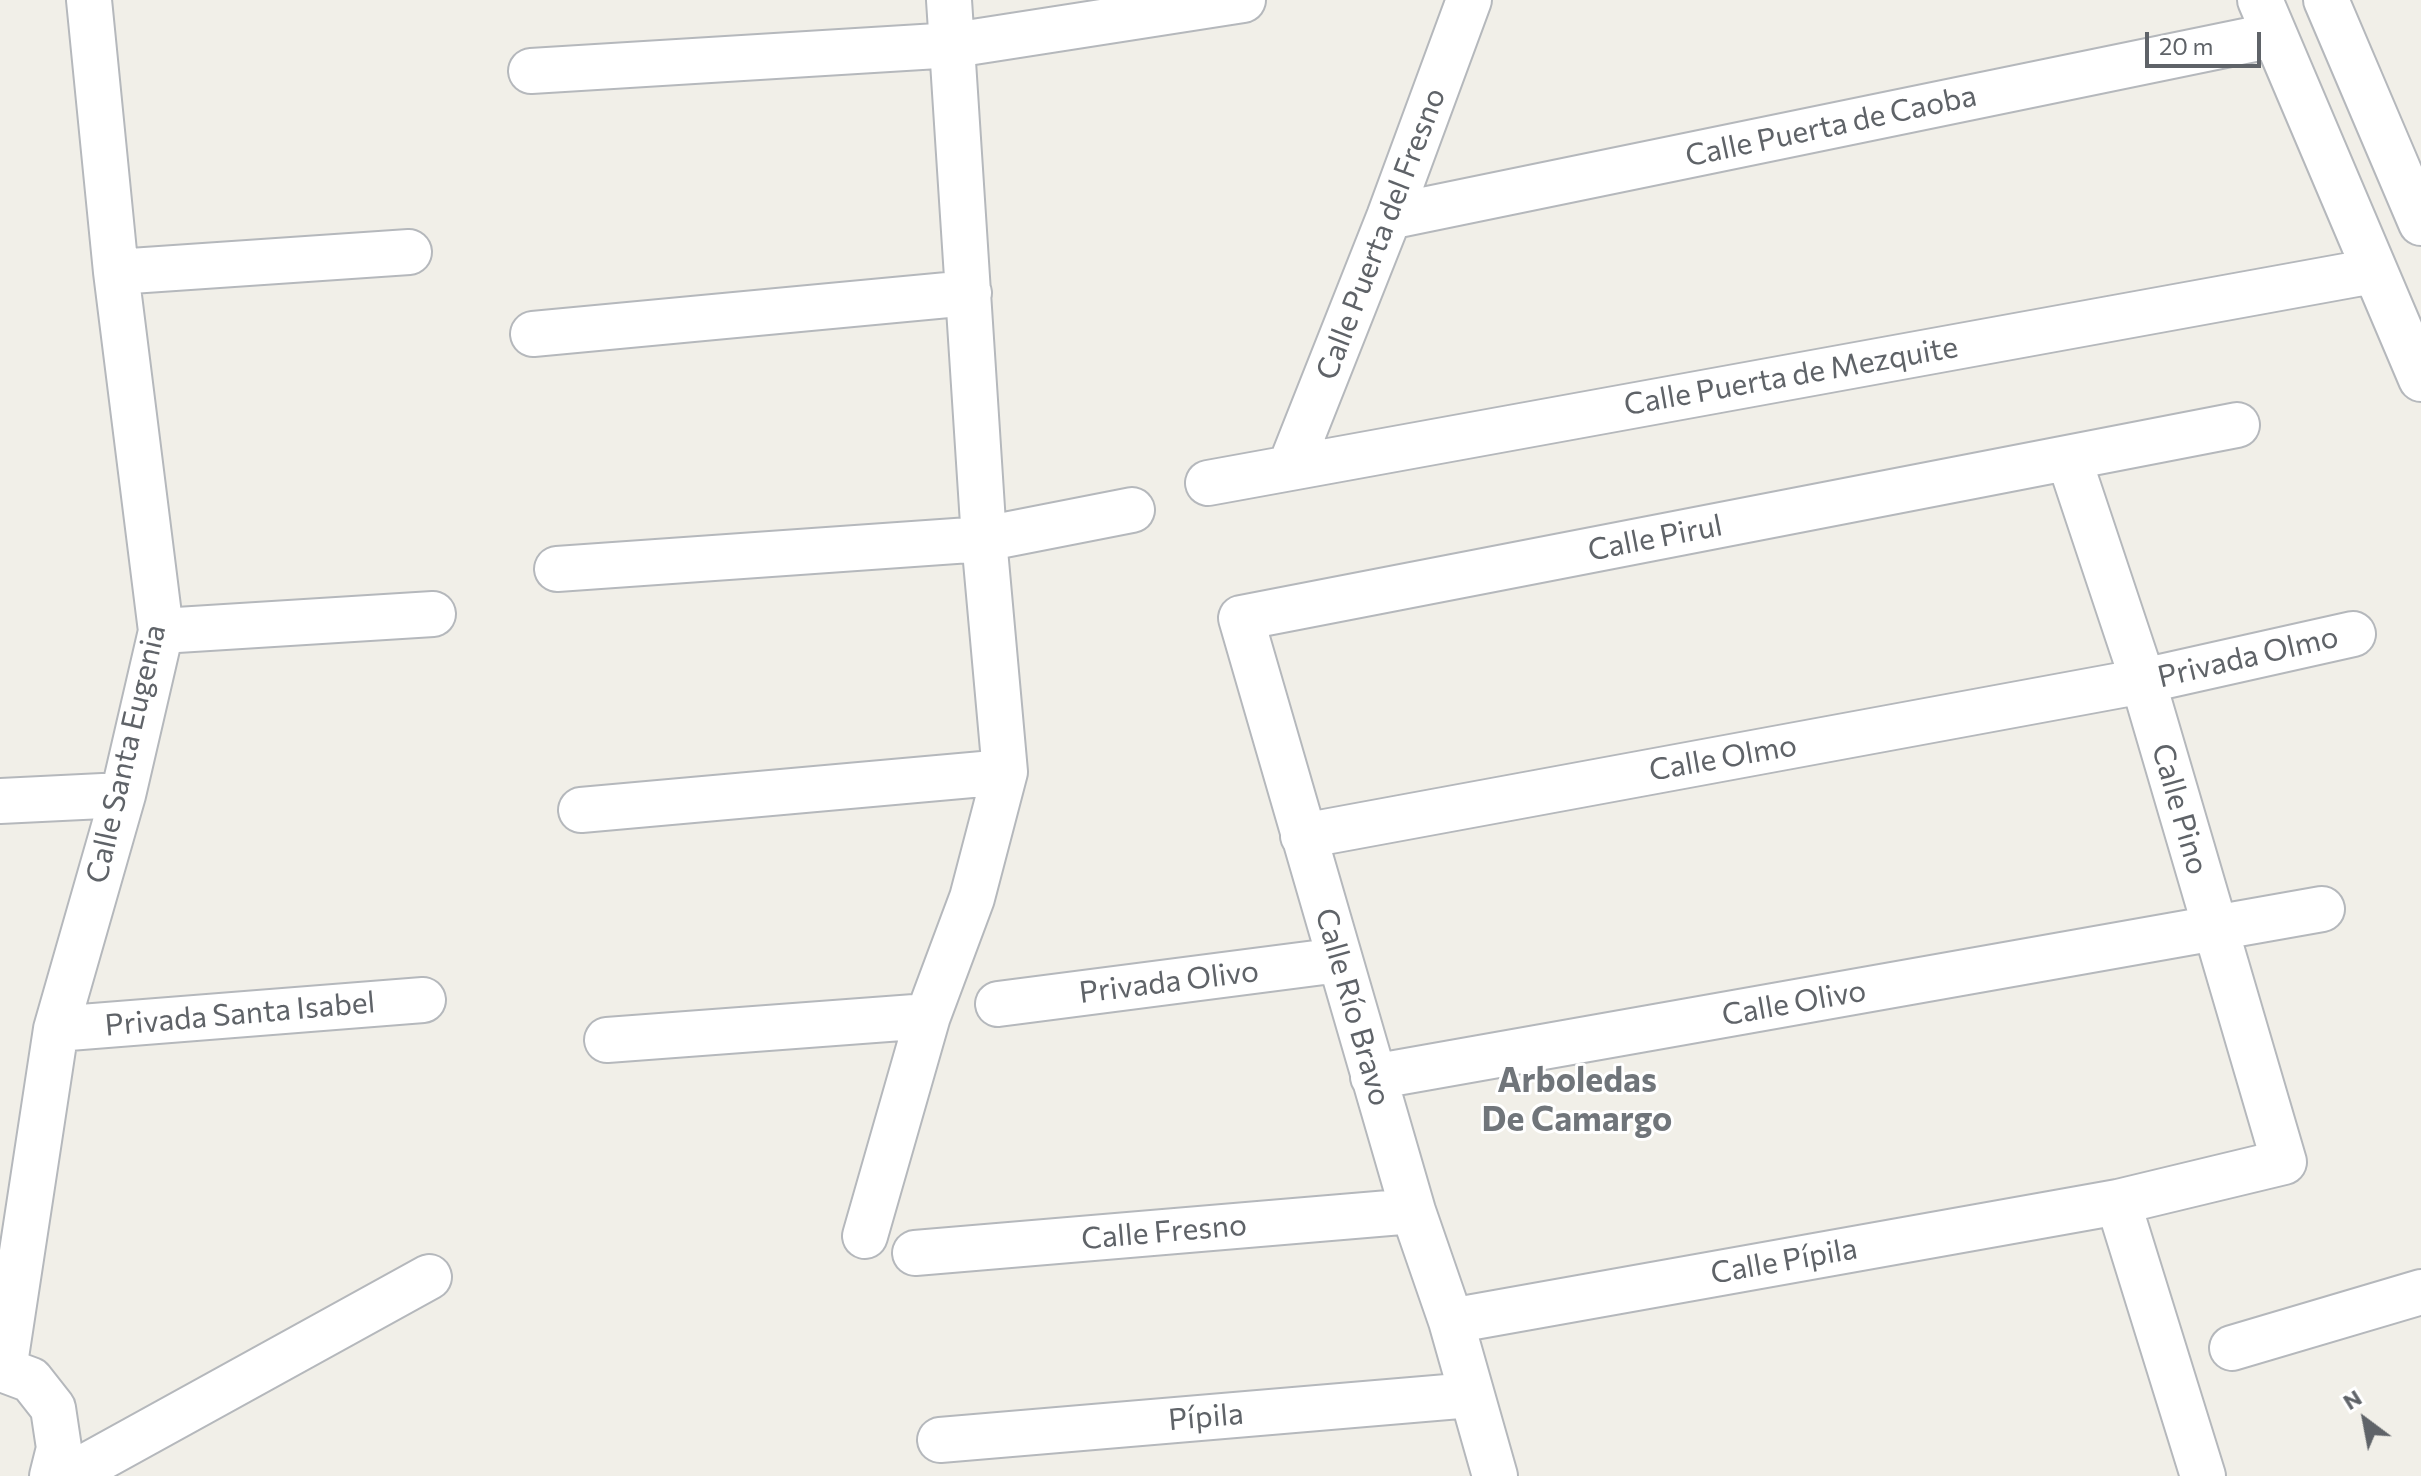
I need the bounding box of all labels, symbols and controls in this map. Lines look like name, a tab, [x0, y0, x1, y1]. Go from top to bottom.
scale bar	[2149, 16, 2265, 66]
text: 20 m	[2159, 31, 2213, 60]
street label: Calle Puerta de Caoba	[1682, 78, 1980, 174]
street label: Calle Puerta del Fresno	[1309, 83, 1453, 385]
street label: Calle Puerta de Mezquite	[1621, 329, 1961, 423]
street label: Calle Pirul	[1585, 507, 1725, 569]
street label: Privada Olmo	[2154, 619, 2342, 695]
street label: Calle Santa Eugenia	[79, 621, 173, 887]
street label: Calle Olmo	[1646, 727, 1800, 789]
street label: Calle Pino	[2144, 739, 2216, 879]
street label: Calle Río Bravo	[1308, 904, 1398, 1110]
street label: Privada Olivo	[1077, 953, 1261, 1011]
street label: Calle Olivo	[1719, 973, 1869, 1033]
street label: Privada Santa Isabel	[103, 984, 377, 1044]
district label: Arboledas De Camargo	[1482, 1061, 1672, 1140]
street label: Calle Fresno	[1080, 1207, 1248, 1257]
street label: Calle Pípila	[1708, 1230, 1860, 1292]
north arrow	[2325, 1380, 2405, 1460]
text: N	[2338, 1383, 2366, 1415]
street label: Pípila	[1167, 1396, 1245, 1438]

